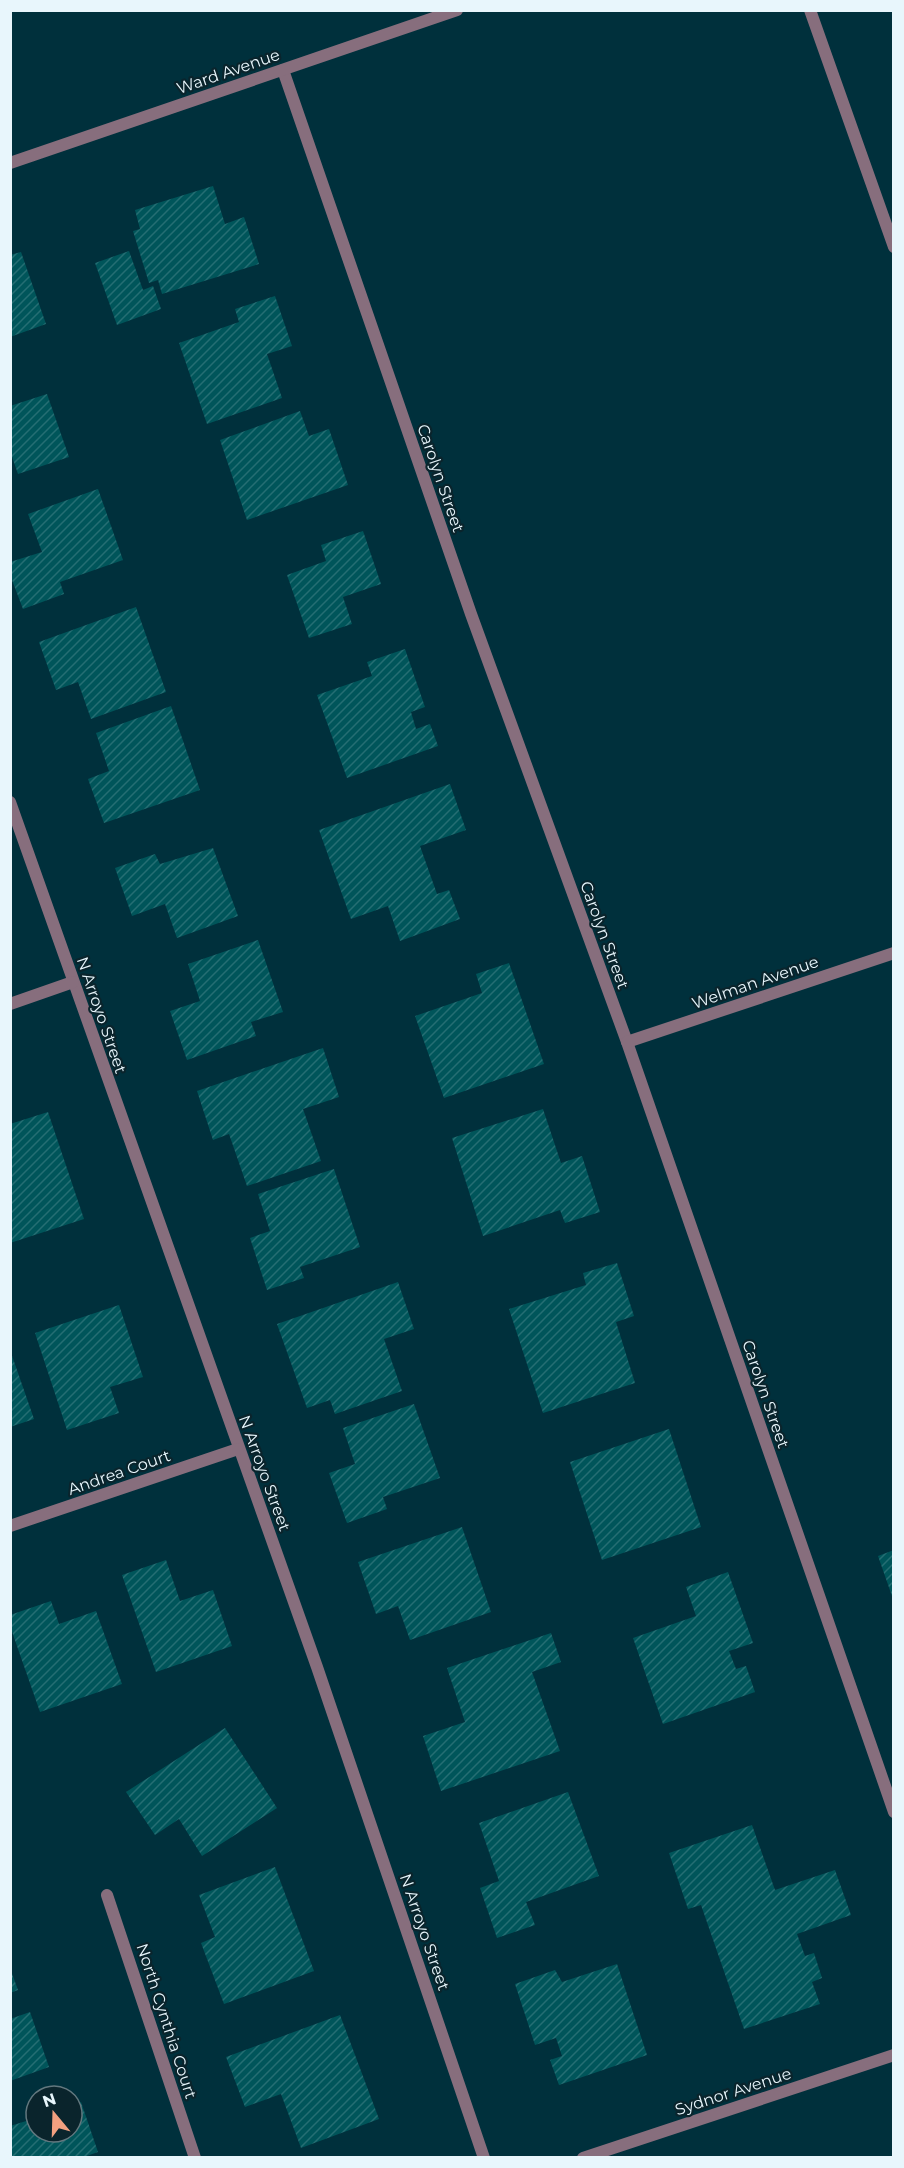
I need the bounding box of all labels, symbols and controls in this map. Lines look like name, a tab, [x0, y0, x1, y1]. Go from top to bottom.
street label: Ward Avenue	[174, 45, 282, 98]
street label: Carolyn Street	[413, 422, 468, 535]
street label: Carolyn Street	[576, 879, 633, 992]
street label: Welman Avenue	[689, 952, 821, 1013]
street label: N Arroyo Street	[73, 954, 131, 1076]
street label: Carolyn Street	[738, 1338, 793, 1451]
street label: N Arroyo Street	[235, 1413, 294, 1534]
street label: Andrea Court	[65, 1446, 173, 1499]
street label: N Arroyo Street	[396, 1871, 454, 1993]
street label: North Cynthia Court	[132, 1941, 201, 2102]
street label: Sydnor Avenue	[673, 2064, 794, 2119]
north arrow	[24, 2084, 84, 2144]
text: N	[40, 2089, 58, 2111]

